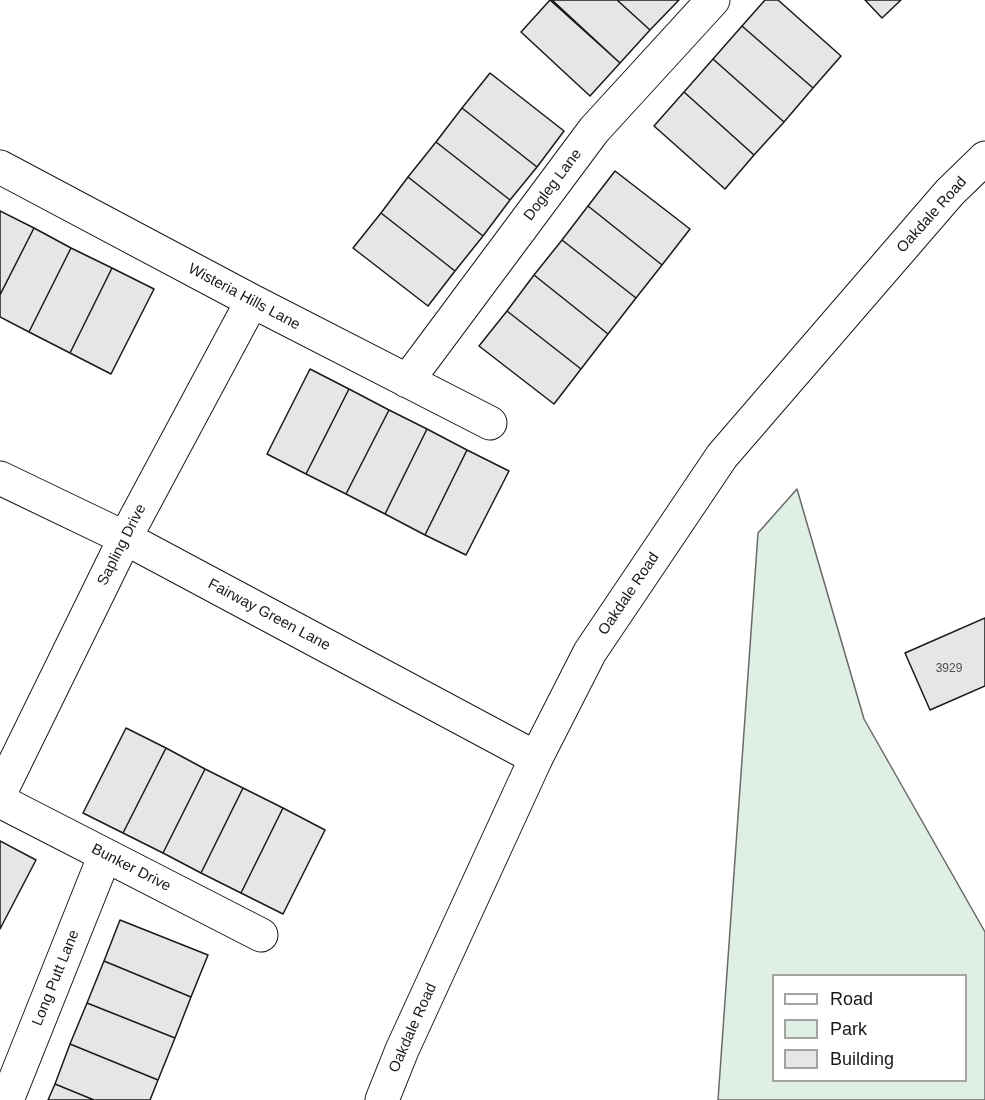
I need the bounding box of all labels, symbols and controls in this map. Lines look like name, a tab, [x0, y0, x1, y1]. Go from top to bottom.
street label: Dogleg Lane	[520, 146, 586, 224]
street label: Oakdale Road	[893, 173, 971, 257]
street label: Wisteria Hills Lane	[185, 260, 303, 334]
street label: Sapling Drive	[94, 501, 150, 589]
street label: Oakdale Road	[595, 549, 663, 639]
street label: Fairway Green Lane	[205, 575, 333, 655]
house number: 3929	[936, 662, 962, 676]
street label: Bunker Drive	[88, 840, 174, 896]
street label: Long Putt Lane	[29, 927, 83, 1029]
legend	[772, 974, 967, 1082]
street label: Oakdale Road	[385, 981, 441, 1075]
text: Road	[830, 989, 873, 1009]
text: Park	[830, 1019, 867, 1039]
text: Building	[830, 1049, 894, 1069]

